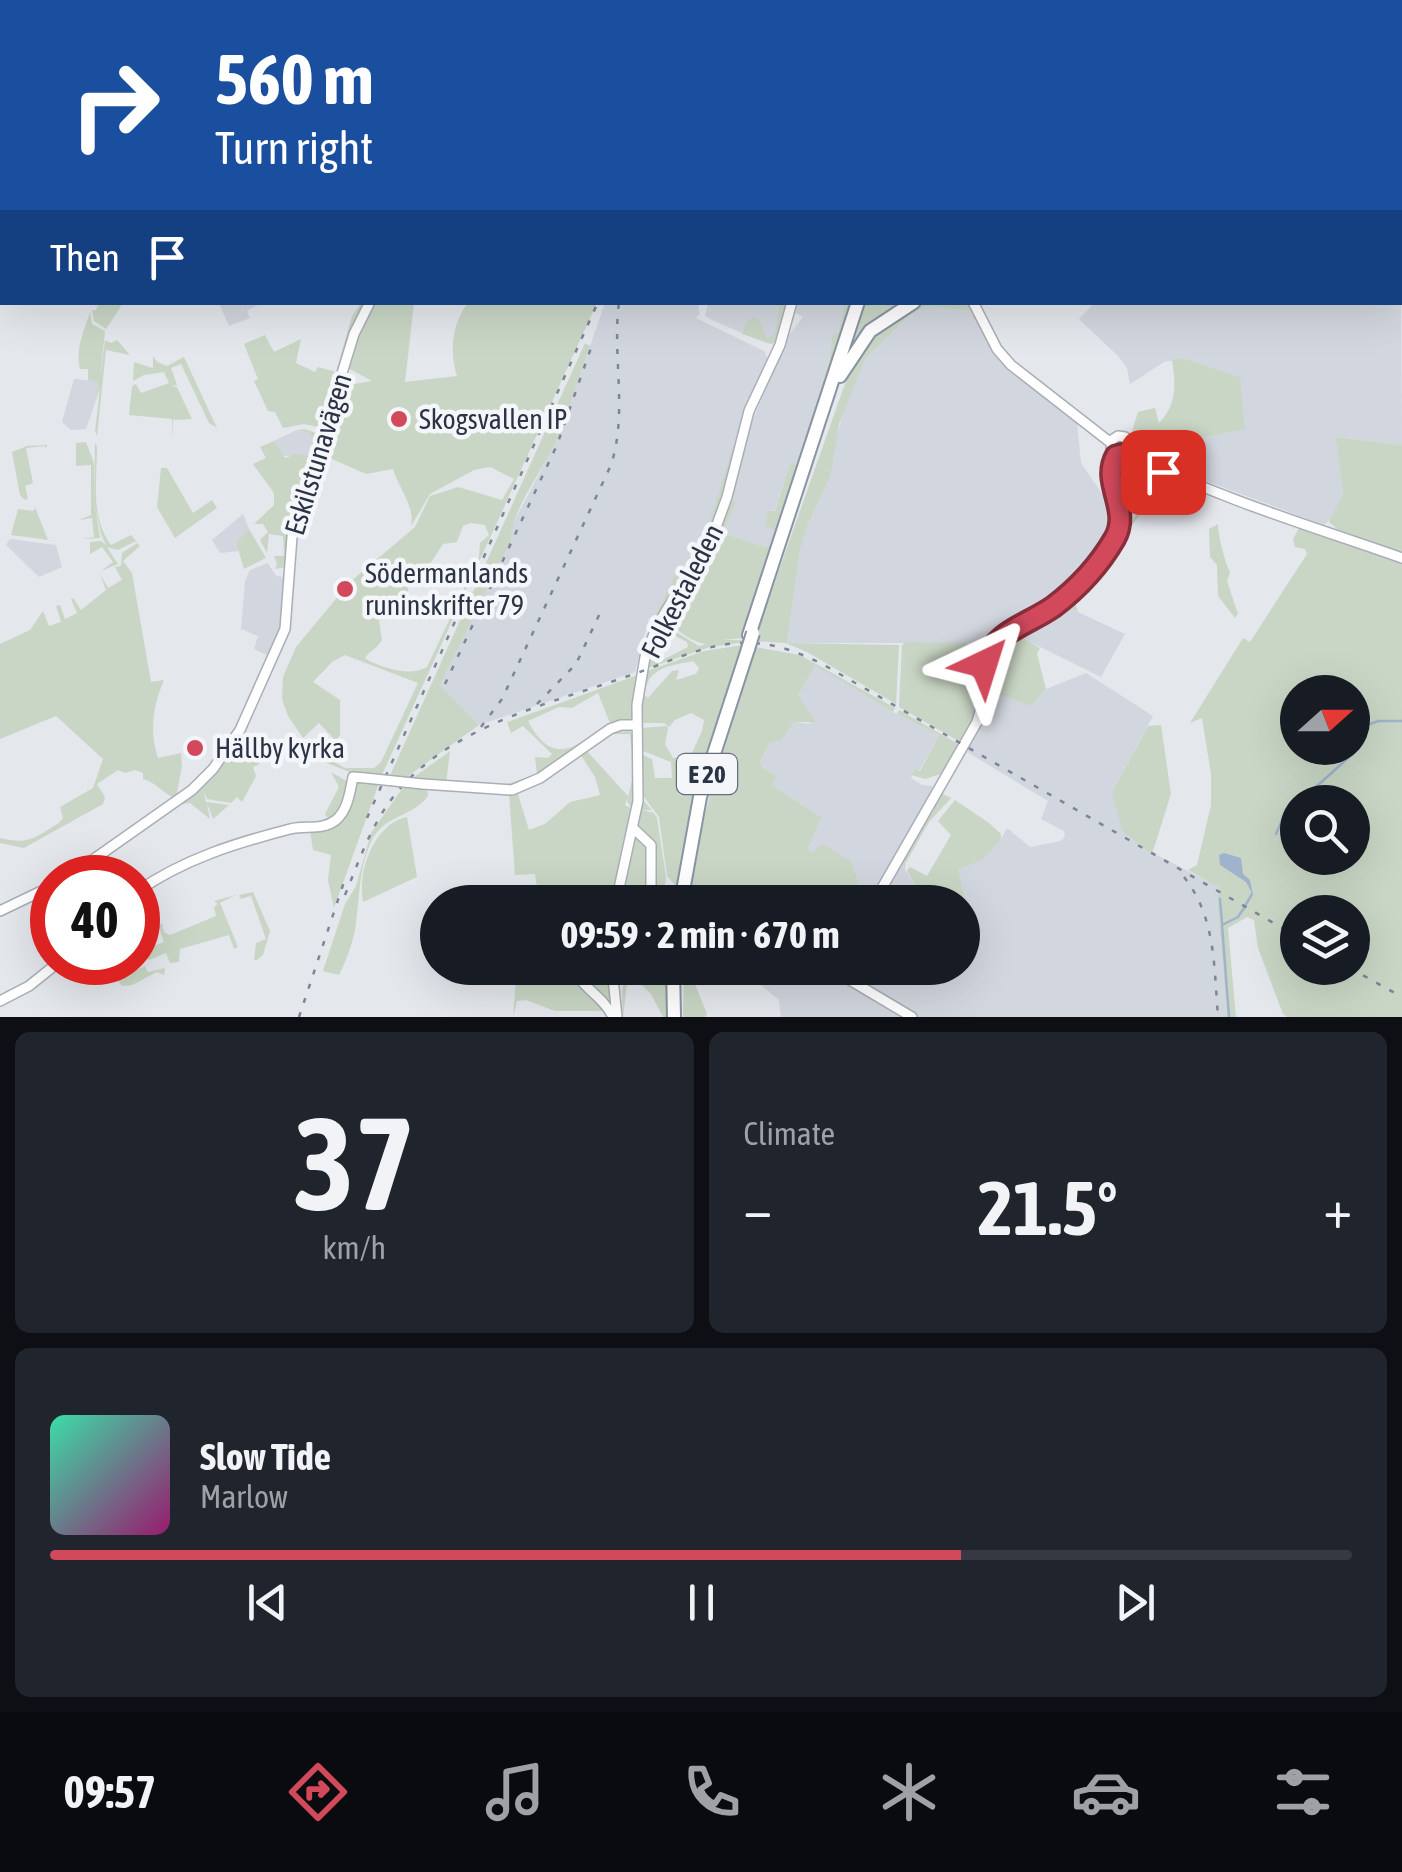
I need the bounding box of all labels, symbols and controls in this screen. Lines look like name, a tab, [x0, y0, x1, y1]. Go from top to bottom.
text: 560 m	[215, 39, 374, 119]
icon: right	[50, 40, 180, 170]
text: Turn right	[215, 122, 373, 174]
icon: arrive	[140, 230, 195, 285]
text: Then	[50, 236, 120, 279]
street label: Eskilstunavägen	[278, 369, 358, 539]
place label: Skogsvallen IP	[419, 403, 567, 435]
marker: Skogsvallen IP	[388, 408, 410, 430]
pin	[1121, 430, 1206, 515]
icon: arrive	[1136, 445, 1191, 500]
street label: Folkestaleden	[635, 519, 729, 663]
place label: Södermanlands runinskrifter 79	[365, 557, 528, 621]
marker: Södermanlands runinskrifter 79	[334, 578, 356, 600]
position arrow	[932, 612, 1036, 716]
north arrow	[1280, 675, 1370, 765]
map controls	[1280, 675, 1370, 985]
place label: Hällby kyrka	[215, 732, 345, 764]
marker: Hällby kyrka	[184, 737, 206, 759]
road number: E 20	[677, 754, 737, 794]
button: search	[1280, 785, 1370, 875]
speed limit sign: 40	[30, 855, 160, 985]
button: layers	[1280, 895, 1370, 985]
text: 09:59 · 2 min · 670 m	[560, 913, 840, 956]
text: 37	[293, 1089, 415, 1238]
text: Climate	[744, 1115, 835, 1152]
text: 21.5°	[978, 1165, 1118, 1251]
text: −	[744, 1177, 772, 1240]
text: +	[1323, 1177, 1352, 1240]
text: km/h	[323, 1229, 386, 1266]
text: Slow Tide	[200, 1435, 331, 1478]
text: Marlow	[200, 1478, 288, 1515]
icon: previous	[240, 1575, 295, 1630]
icon: pause	[674, 1575, 729, 1630]
icon: next	[1108, 1575, 1163, 1630]
icon: directions	[283, 1757, 353, 1827]
icon: music	[480, 1757, 550, 1827]
icon: phone	[677, 1757, 747, 1827]
icon: climate	[874, 1757, 944, 1827]
icon: car	[1071, 1757, 1141, 1827]
icon: filters	[1268, 1757, 1338, 1827]
text: 09:57	[64, 1766, 156, 1818]

